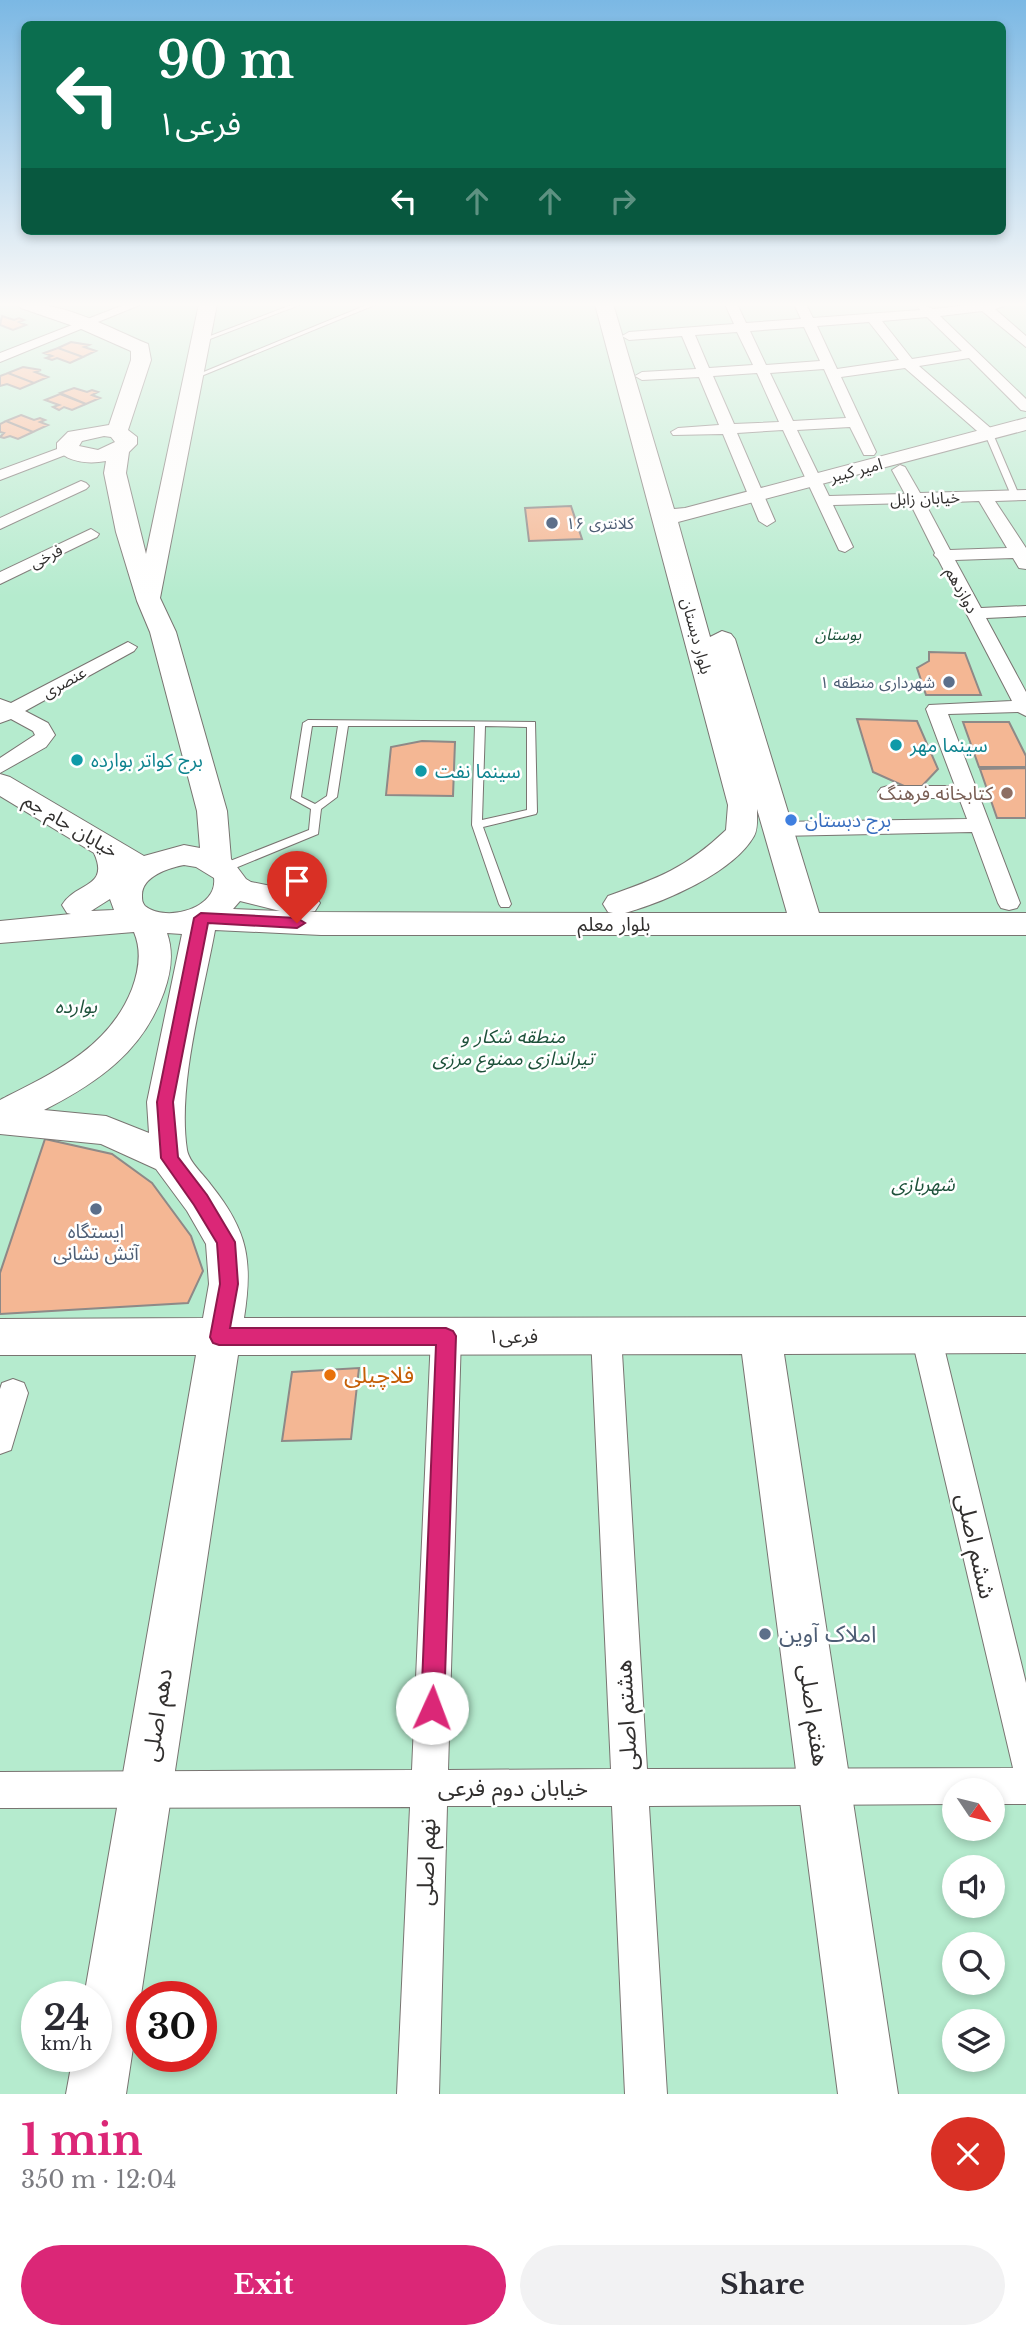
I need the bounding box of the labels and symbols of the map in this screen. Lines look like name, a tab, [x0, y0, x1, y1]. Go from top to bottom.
street label: امیر کبیر	[827, 453, 884, 487]
street label: خیابان زابل	[890, 487, 960, 509]
place label: کلانتری ۱۶	[566, 513, 634, 533]
marker: کلانتری ۱۶	[544, 515, 560, 531]
street label: فرخی	[26, 540, 66, 572]
street label: دوازدهم	[939, 563, 983, 618]
street label: بلوار دبستان	[677, 596, 717, 676]
park label: بوستان	[815, 624, 862, 644]
street label: عنصری	[39, 662, 89, 702]
place label: شهرداری منطقه ۱	[820, 672, 935, 692]
marker: شهرداری منطقه ۱	[941, 674, 957, 690]
place label: سینما مهر	[909, 734, 988, 757]
marker: سینما مهر	[888, 737, 904, 753]
place label: برج کواتر بوارده	[91, 749, 203, 774]
marker: برج کواتر بوارده	[69, 752, 85, 768]
place label: سینما نفت	[435, 760, 521, 783]
marker: سینما نفت	[413, 763, 429, 779]
place label: کتابخانه فرهنگ	[879, 782, 994, 805]
marker: کتابخانه فرهنگ	[999, 785, 1015, 801]
street label: خیابان جام جم	[18, 788, 122, 865]
place label: برج دبستان	[805, 809, 891, 834]
marker: برج دبستان	[783, 812, 799, 828]
pin	[267, 851, 327, 923]
street label: بلوار معلم	[578, 913, 650, 939]
park label: بوارده	[55, 995, 98, 1018]
park label: منطقه شکار و تیراندازی ممنوع مرزی	[433, 1025, 596, 1073]
park label: شهربازی	[891, 1173, 956, 1196]
marker: ایستگاه آتش نشانی	[88, 1201, 104, 1217]
place label: ایستگاه آتش نشانی	[53, 1220, 140, 1265]
street label: فرعی۱	[488, 1325, 538, 1348]
place label: فلاچیلی	[344, 1361, 414, 1390]
marker: فلاچیلی	[322, 1367, 338, 1383]
street label: ششم اصلی	[947, 1491, 1002, 1602]
place label: املاک آوین	[779, 1620, 876, 1648]
marker: املاک آوین	[757, 1626, 773, 1642]
street label: هشتم اصلی	[609, 1659, 646, 1771]
street label: هفتم اصلی	[790, 1662, 835, 1768]
street label: دهم اصلی	[136, 1666, 181, 1764]
position arrow	[395, 1671, 469, 1745]
street label: خیابان دوم فرعی	[438, 1774, 588, 1806]
north arrow	[942, 1778, 1004, 1841]
street label: نهم اصلی	[410, 1818, 445, 1906]
speed limit sign: 30	[126, 1981, 217, 2072]

